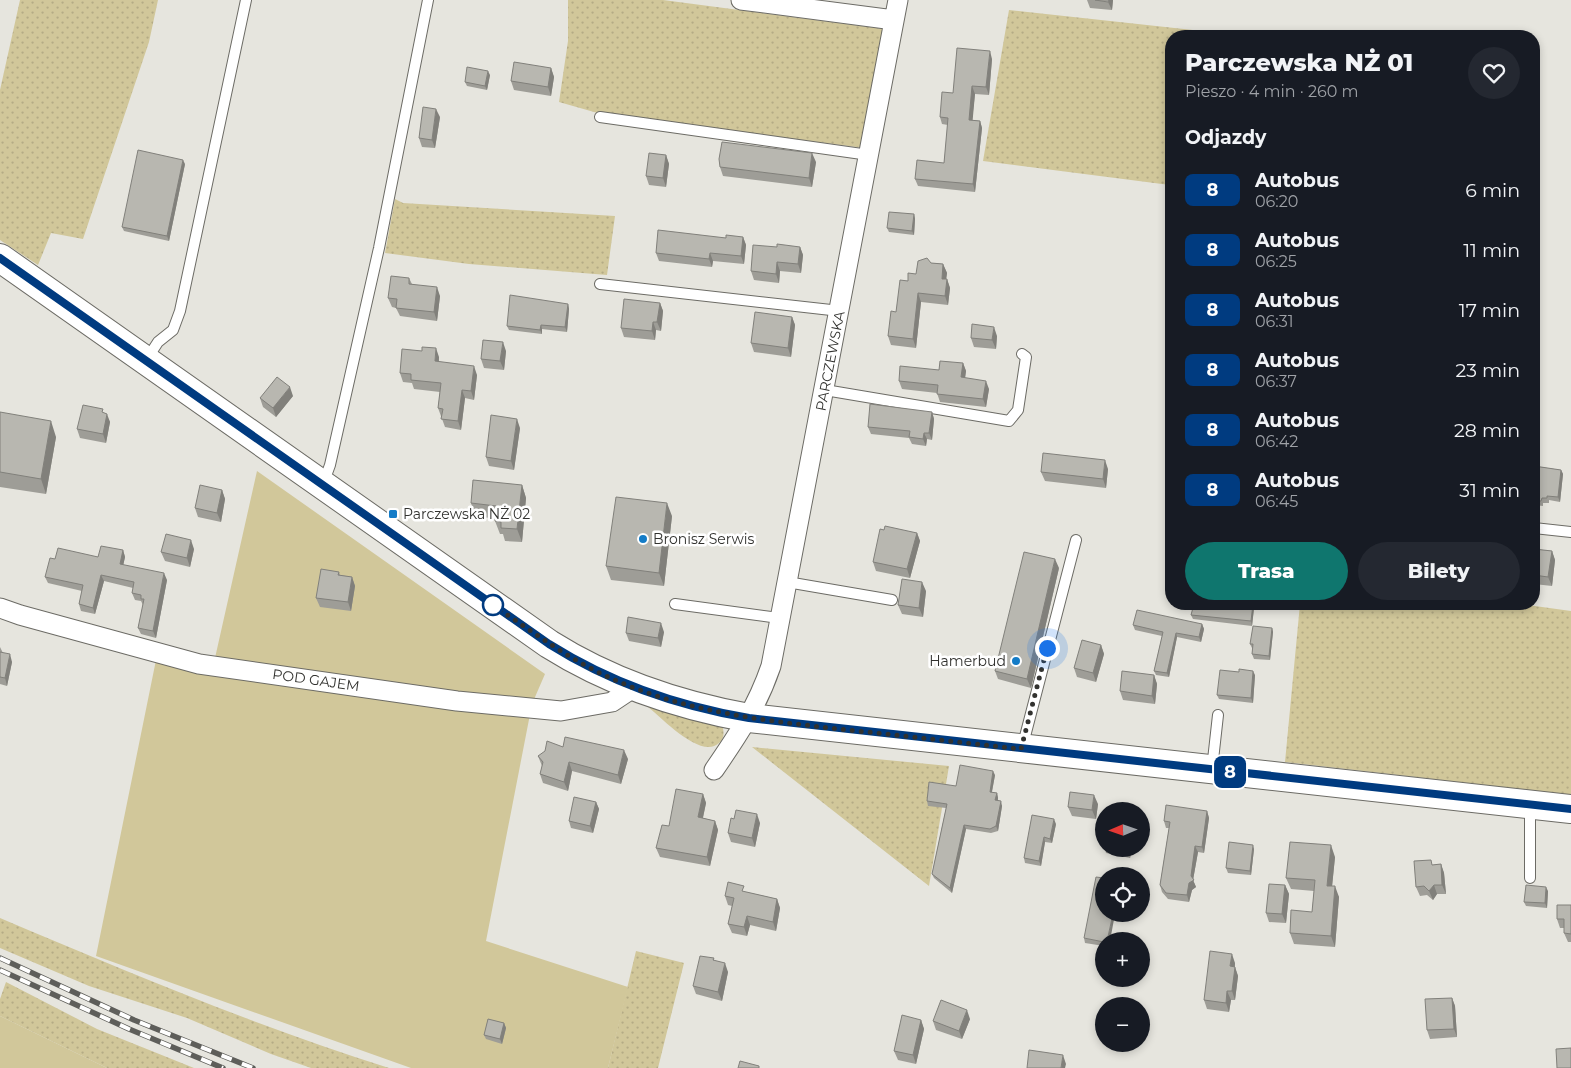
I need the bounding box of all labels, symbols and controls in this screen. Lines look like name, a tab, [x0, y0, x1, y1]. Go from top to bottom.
button: heart	[1468, 47, 1520, 99]
text: Parczewska NŻ 01	[1185, 48, 1413, 77]
text: Pieszo · 4 min · 260 m	[1185, 82, 1359, 101]
text: Odjazdy	[1185, 126, 1266, 149]
text: Autobus	[1255, 169, 1339, 192]
text: 8	[1207, 179, 1218, 201]
text: 6 min	[1465, 179, 1520, 202]
text: 06:20	[1255, 192, 1298, 211]
text: Autobus	[1255, 229, 1339, 252]
text: 8	[1207, 239, 1218, 261]
text: 11 min	[1463, 239, 1520, 262]
text: 06:25	[1255, 252, 1297, 271]
text: Autobus	[1255, 289, 1339, 312]
text: 8	[1207, 299, 1218, 321]
text: 17 min	[1459, 299, 1520, 322]
street label: PARCZEWSKA	[811, 309, 849, 412]
text: 06:31	[1255, 312, 1294, 331]
text: Autobus	[1255, 349, 1339, 372]
text: 8	[1207, 359, 1218, 381]
text: 23 min	[1455, 359, 1520, 382]
text: 06:37	[1255, 372, 1297, 391]
text: Autobus	[1255, 409, 1339, 432]
text: 8	[1207, 419, 1218, 441]
text: 28 min	[1454, 419, 1520, 442]
text: 06:42	[1255, 432, 1298, 451]
text: Autobus	[1255, 469, 1339, 492]
text: 8	[1207, 479, 1218, 501]
text: 31 min	[1459, 479, 1520, 502]
text: 06:45	[1255, 492, 1298, 511]
place label: Parczewska NŻ 02	[403, 505, 530, 523]
marker: Parczewska NŻ 02	[387, 508, 399, 520]
place label: Bronisz Serwis	[653, 530, 755, 548]
marker: Bronisz Serwis	[637, 533, 649, 545]
button: Trasa	[1185, 542, 1348, 600]
button: Bilety	[1358, 542, 1520, 600]
unlabelled marker	[482, 594, 504, 616]
your location	[1035, 636, 1060, 661]
place label: Hamerbud	[929, 652, 1006, 670]
marker: Hamerbud	[1010, 655, 1022, 667]
street label: POD GAJEM	[271, 665, 361, 695]
line badge: 8	[1214, 756, 1246, 788]
text: 8	[1224, 761, 1236, 783]
north arrow	[1095, 802, 1150, 858]
map controls	[1095, 802, 1150, 1052]
button: locate	[1095, 867, 1150, 922]
button: +	[1095, 932, 1150, 987]
button: −	[1095, 997, 1150, 1052]

